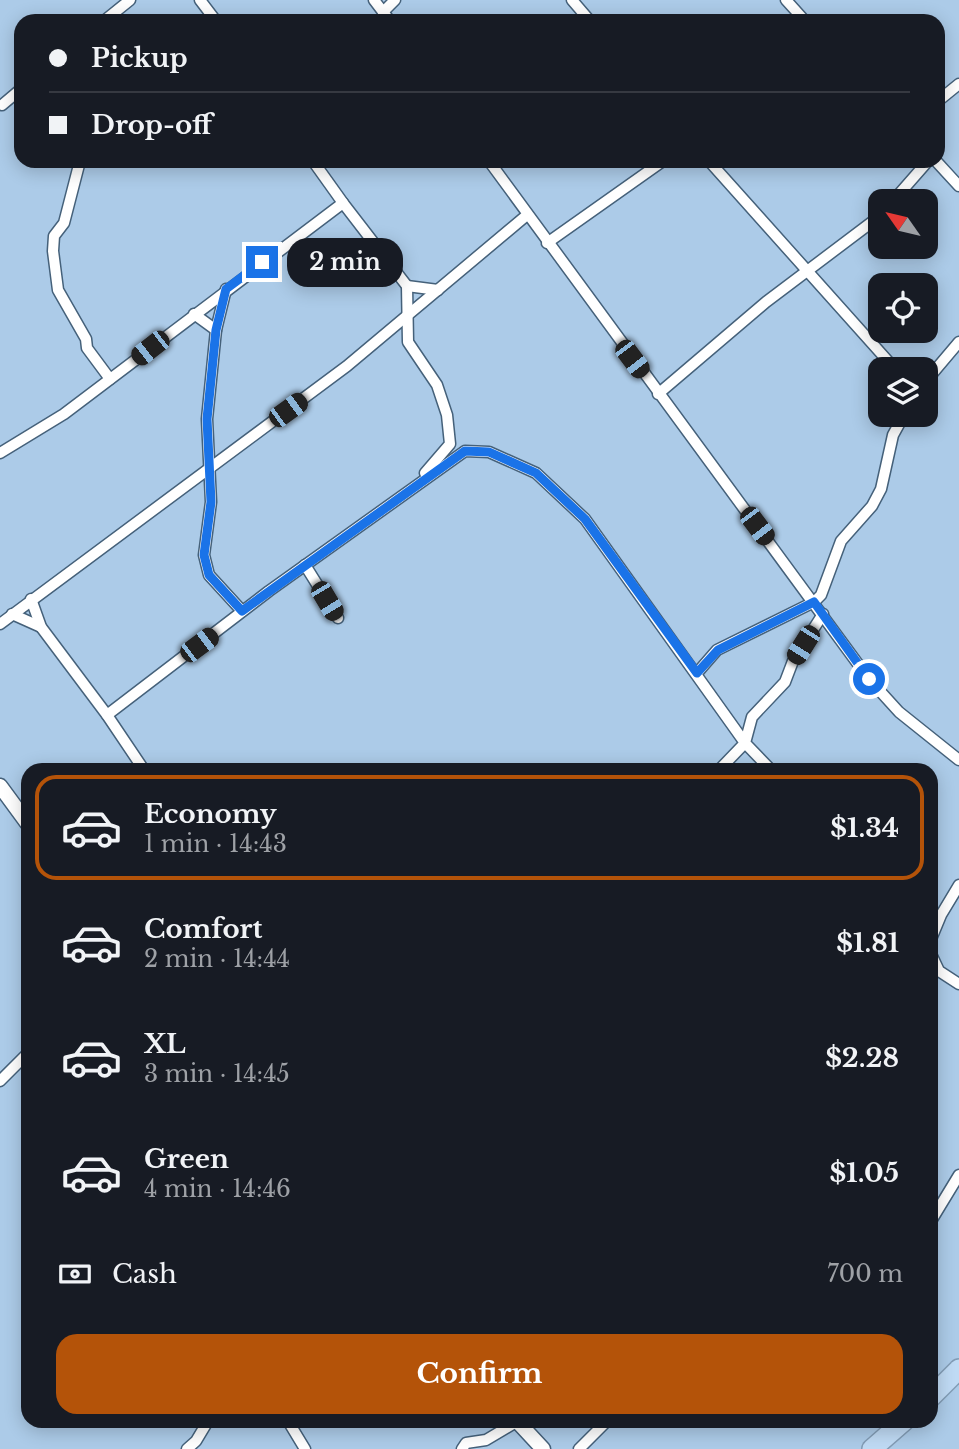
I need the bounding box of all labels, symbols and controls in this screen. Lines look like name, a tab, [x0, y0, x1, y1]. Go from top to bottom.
text: Pickup	[91, 42, 188, 74]
text: Drop-off	[91, 109, 212, 141]
north arrow	[868, 189, 938, 259]
map controls	[868, 189, 938, 427]
callout: 2 min	[286, 238, 402, 286]
route end	[246, 246, 278, 278]
text: 2 min	[309, 248, 381, 276]
button: locate	[868, 273, 938, 343]
car	[127, 327, 174, 369]
car	[611, 336, 654, 382]
button: layers	[868, 357, 938, 427]
car	[265, 389, 312, 431]
car	[736, 503, 779, 549]
car	[308, 578, 347, 624]
car	[783, 622, 824, 668]
car	[176, 624, 223, 666]
route start	[853, 663, 885, 695]
icon: car	[60, 796, 123, 859]
text: Economy	[144, 798, 277, 830]
text: $1.34	[830, 812, 899, 844]
text: 1 min · 14:43	[144, 830, 287, 858]
icon: car	[60, 911, 123, 974]
text: Comfort	[144, 913, 262, 945]
text: $1.81	[836, 927, 899, 959]
text: 2 min · 14:44	[144, 945, 290, 973]
icon: car	[60, 1026, 123, 1089]
text: XL	[144, 1028, 186, 1060]
text: $2.28	[825, 1042, 899, 1074]
text: 3 min · 14:45	[144, 1060, 290, 1088]
icon: car	[60, 1141, 123, 1204]
text: Green	[144, 1143, 229, 1175]
text: $1.05	[830, 1157, 899, 1189]
text: 4 min · 14:46	[144, 1175, 291, 1203]
icon: cash	[56, 1255, 94, 1293]
text: Cash	[112, 1258, 177, 1290]
text: 700 m	[827, 1260, 903, 1288]
button: Confirm	[56, 1334, 903, 1414]

